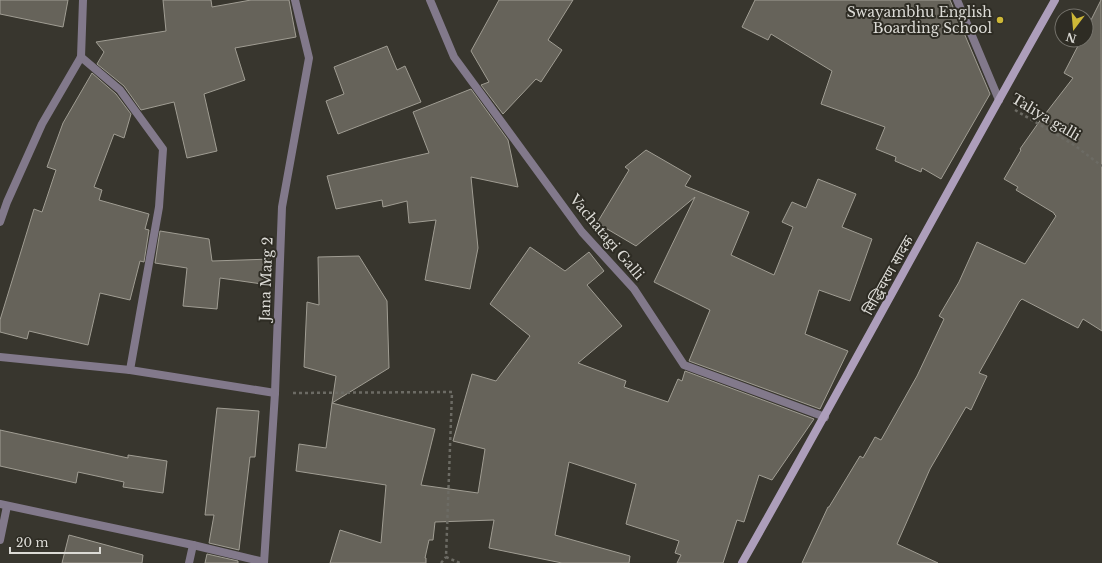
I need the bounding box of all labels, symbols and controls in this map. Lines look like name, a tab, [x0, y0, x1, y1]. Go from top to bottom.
place label: Swayambhu English Boarding School	[847, 3, 992, 37]
north arrow	[1054, 8, 1094, 48]
marker: Swayambhu English Boarding School	[995, 15, 1005, 25]
text: N	[1064, 29, 1078, 46]
street label: Taliya galli	[1008, 89, 1084, 145]
street label: Vachatagi Galli	[565, 190, 648, 284]
street label: सिद्धिचरण सादक	[859, 232, 917, 318]
street label: Jana Marg 2	[255, 236, 276, 324]
scale bar	[10, 529, 100, 555]
text: 20 m	[16, 535, 48, 550]

